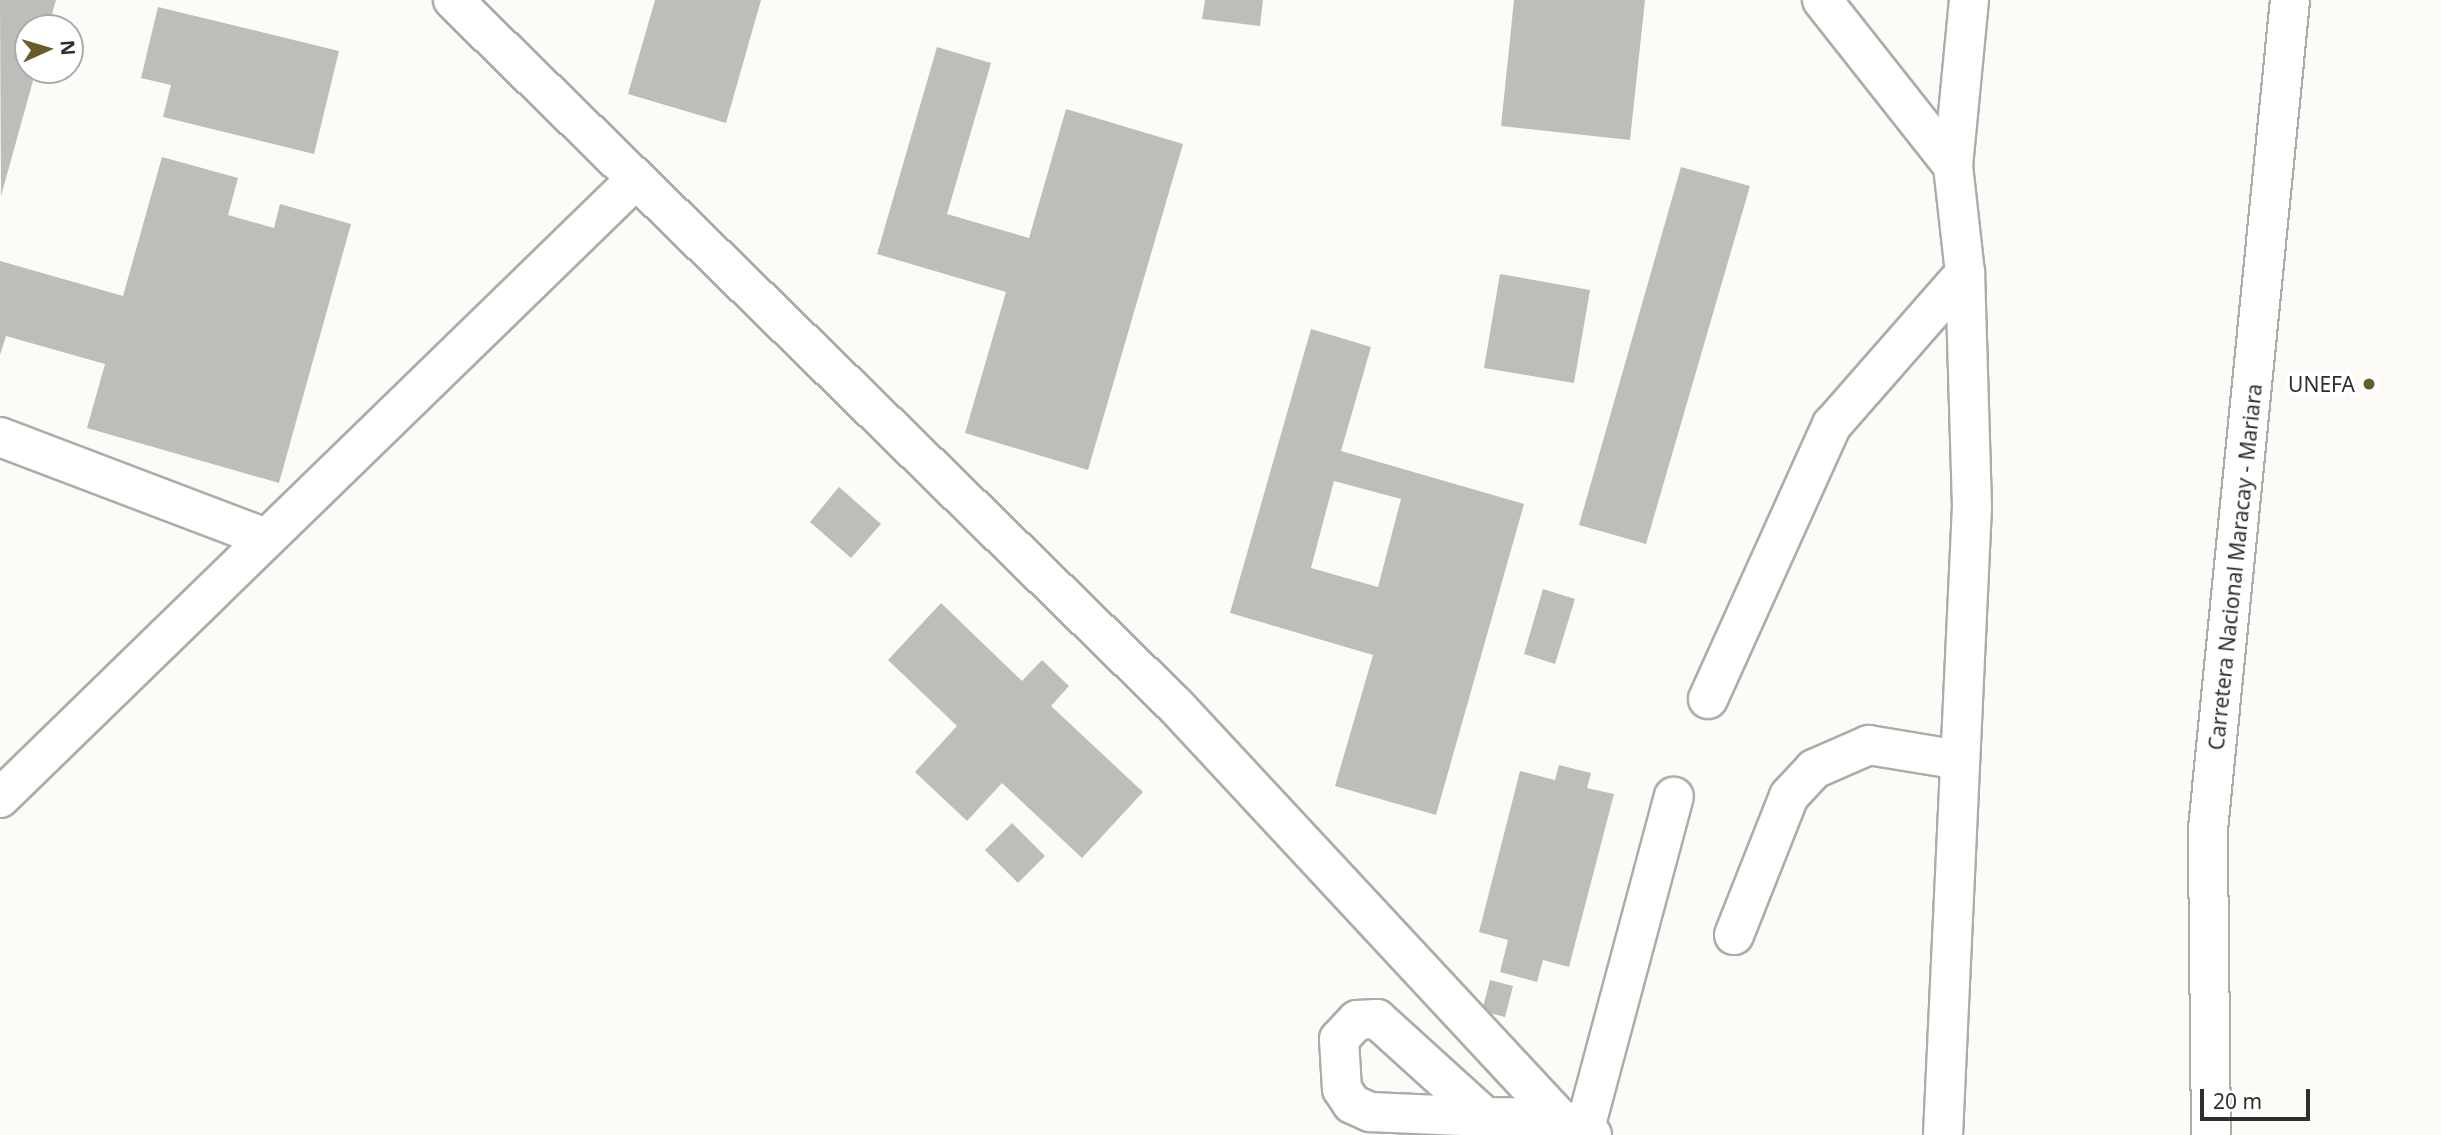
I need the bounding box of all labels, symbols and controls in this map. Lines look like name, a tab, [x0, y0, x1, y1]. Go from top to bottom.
north arrow	[14, 14, 84, 84]
text: N	[54, 39, 81, 56]
place label: UNEFA	[2288, 371, 2355, 397]
marker: UNEFA	[2361, 376, 2377, 392]
street label: Carretera Nacional Maracay - Mariara	[2203, 383, 2267, 751]
scale bar	[2203, 1076, 2313, 1120]
text: 20 m	[2213, 1087, 2262, 1115]

